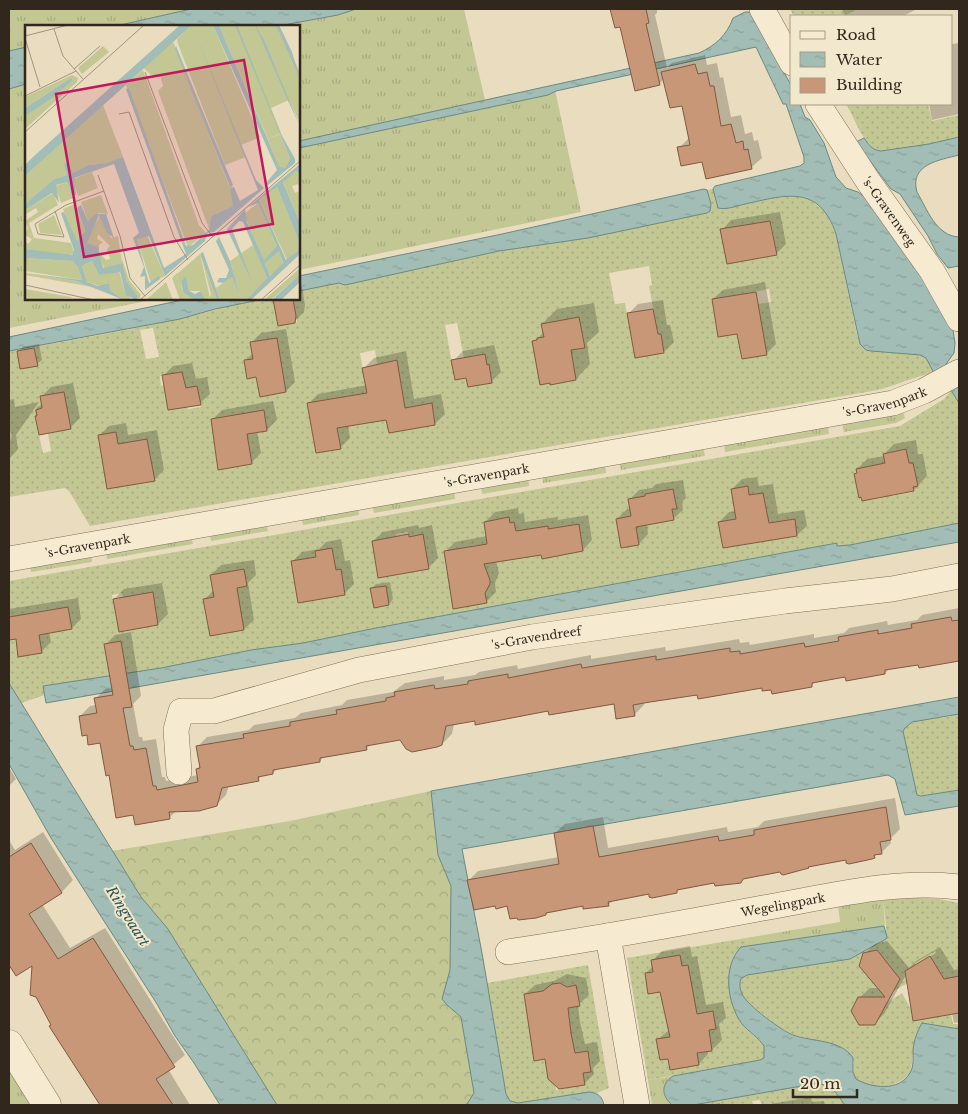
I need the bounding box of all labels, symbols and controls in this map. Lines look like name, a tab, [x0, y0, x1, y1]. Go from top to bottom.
legend	[790, 15, 953, 105]
inset map	[25, 25, 300, 300]
text: Road	[836, 25, 876, 44]
text: Water	[835, 50, 883, 69]
text: Building	[836, 75, 903, 94]
street label: 's-Gravenweg	[860, 174, 920, 250]
street label: 's-Gravenpark	[842, 383, 929, 419]
street label: 's-Gravenpark	[443, 460, 531, 490]
street label: 's-Gravenpark	[44, 530, 132, 560]
street label: 's-Gravendreef	[490, 622, 584, 652]
water label: Ringvaart	[102, 882, 154, 950]
street label: Wegelingpark	[738, 889, 827, 920]
scale bar	[793, 1066, 857, 1098]
text: 20 m	[800, 1074, 840, 1093]

